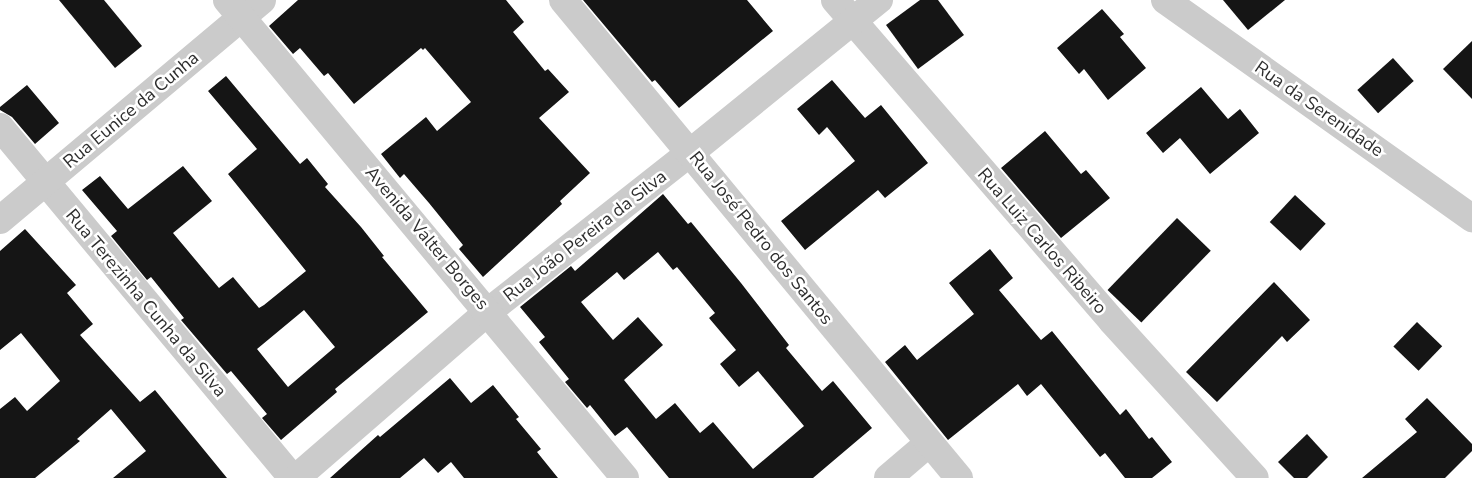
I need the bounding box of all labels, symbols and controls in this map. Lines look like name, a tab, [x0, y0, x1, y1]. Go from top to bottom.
street label: Rua Eunice da Cunha	[59, 47, 203, 173]
street label: Rua da Serenidade	[1251, 57, 1387, 161]
street label: Rua José Pedro dos Santos	[684, 147, 838, 329]
street label: Avenida Valter Borges	[361, 162, 493, 314]
street label: Rua Luiz Carlos Ribeiro	[973, 164, 1111, 318]
street label: Rua João Pereira da Silva	[499, 166, 671, 306]
street label: Rua Terezinha Cunha da Silva	[61, 205, 231, 401]

